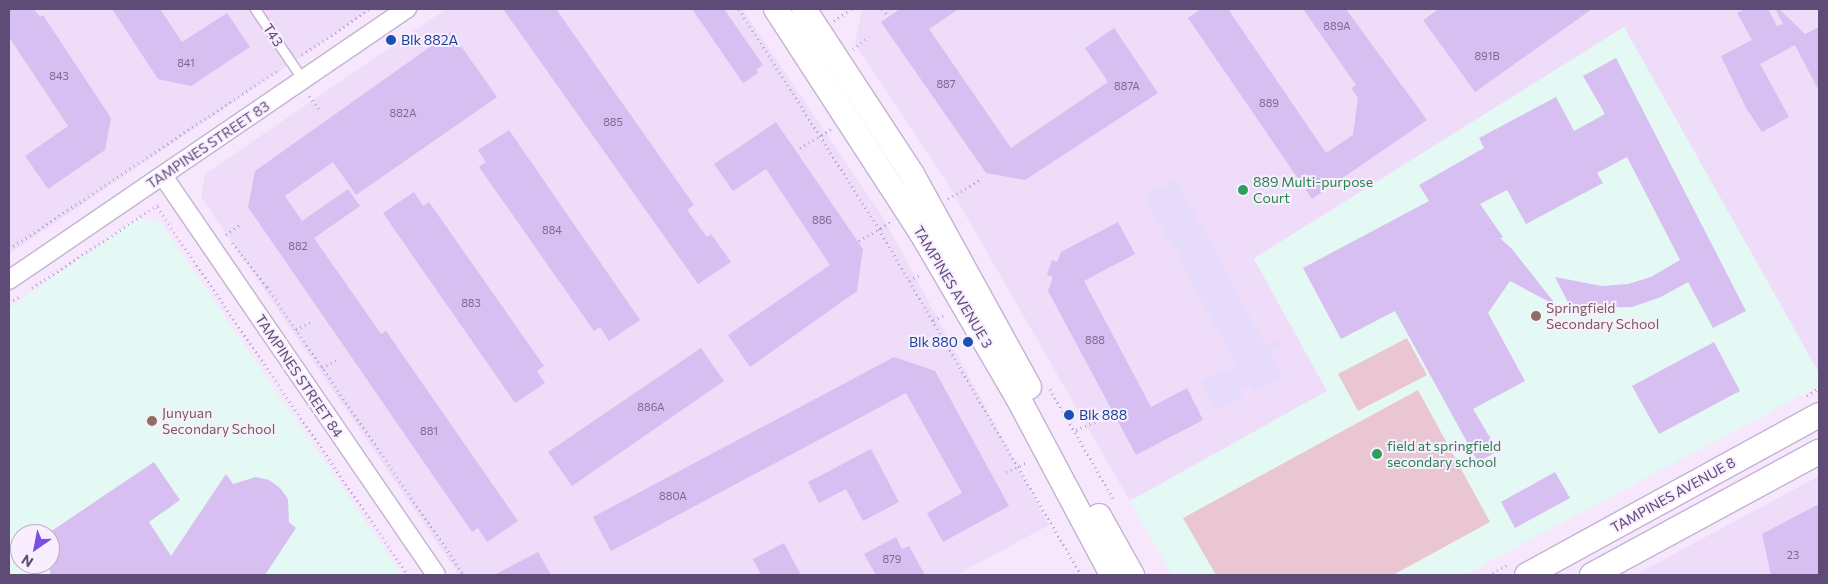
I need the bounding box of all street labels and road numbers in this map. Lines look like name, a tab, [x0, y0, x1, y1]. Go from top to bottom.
street label: T43	[259, 20, 287, 50]
street label: TAMPINES STREET 83	[143, 98, 273, 192]
street label: TAMPINES AVENUE 3	[910, 223, 996, 351]
street label: TAMPINES STREET 84	[252, 311, 346, 441]
street label: TAMPINES AVENUE 8	[1608, 454, 1738, 536]

